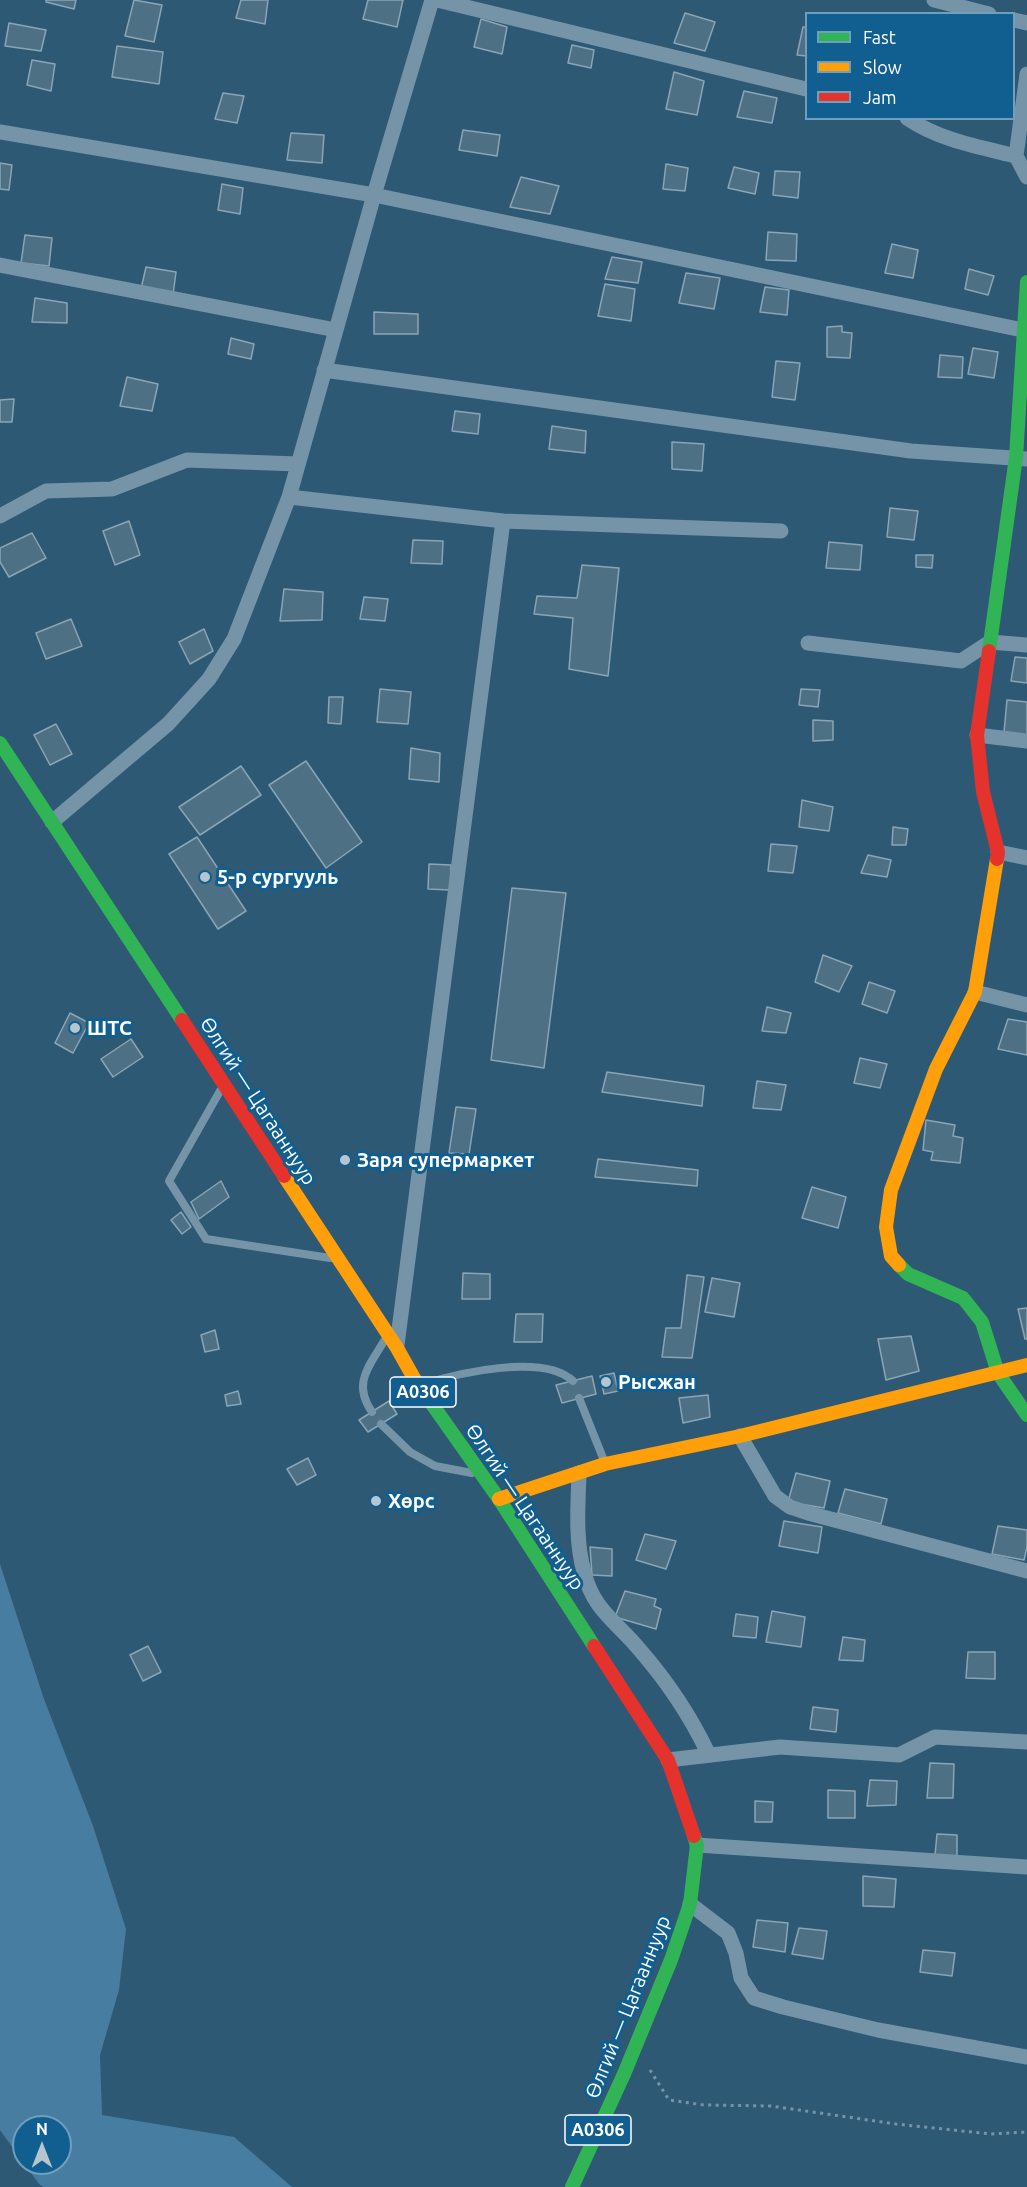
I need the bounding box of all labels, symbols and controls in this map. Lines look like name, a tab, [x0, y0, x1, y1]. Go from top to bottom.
legend	[805, 12, 1015, 120]
text: Fast	[863, 27, 896, 47]
text: Slow	[863, 57, 902, 77]
text: Jam	[863, 87, 897, 107]
place label: 5-р сургууль	[217, 865, 338, 889]
marker: 5-р сургууль	[198, 870, 212, 884]
street label: Өлгий — Цагааннуур	[195, 1013, 321, 1189]
place label: ШТС	[87, 1016, 132, 1040]
marker: ШТС	[68, 1021, 82, 1035]
place label: Заря супермаркет	[357, 1148, 534, 1172]
marker: Заря супермаркет	[338, 1153, 352, 1167]
place label: Рысжан	[618, 1370, 696, 1394]
marker: Рысжан	[599, 1375, 613, 1389]
road number: A0306	[390, 1377, 456, 1407]
street label: Өлгий — Цагааннуур	[460, 1419, 590, 1595]
place label: Хөрс	[388, 1489, 435, 1513]
marker: Хөрс	[369, 1494, 383, 1508]
street label: Өлгий — Цагааннуур	[580, 1912, 676, 2102]
north arrow	[12, 2115, 72, 2175]
road number: A0306	[565, 2115, 631, 2145]
text: N	[36, 2120, 48, 2138]

